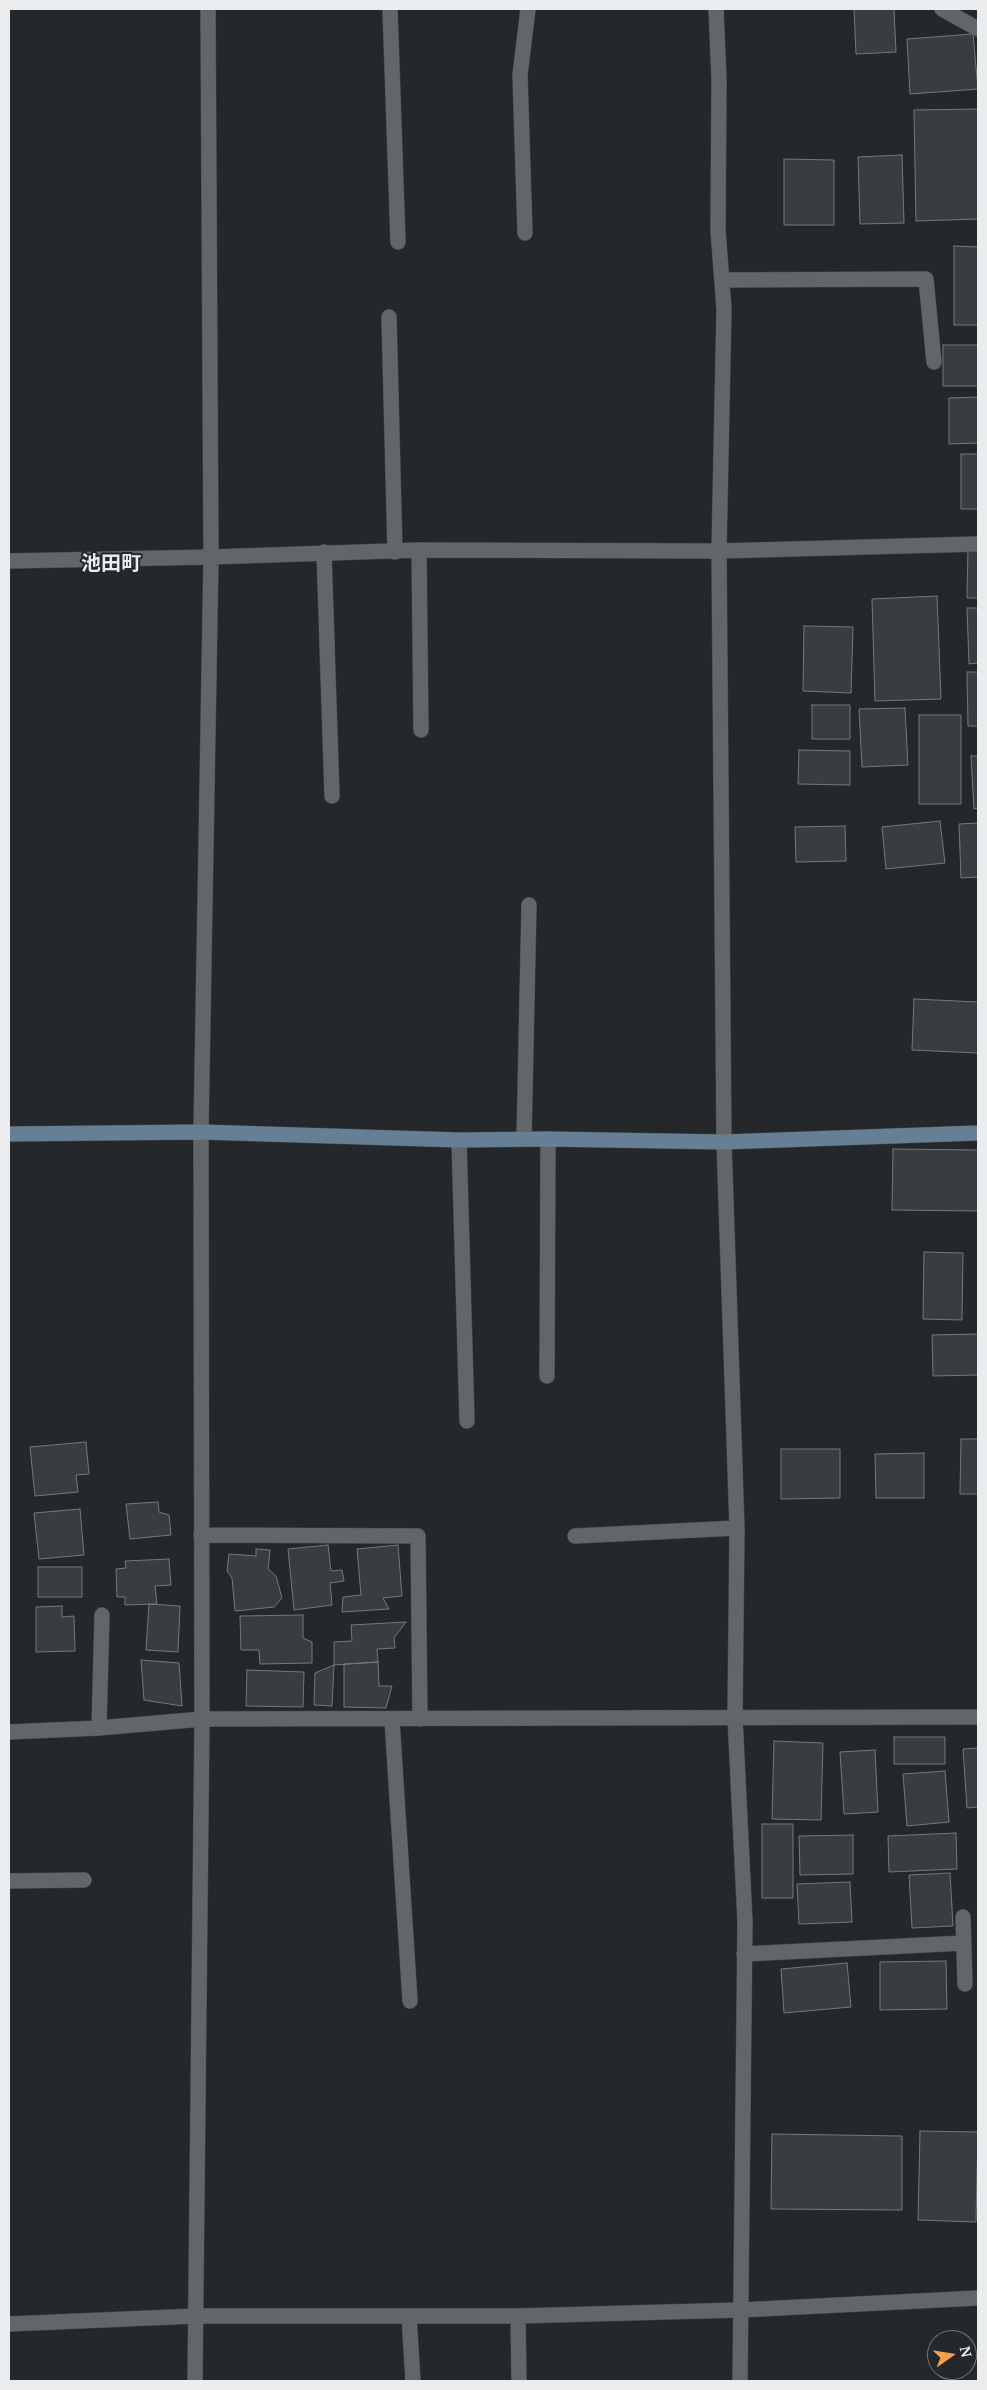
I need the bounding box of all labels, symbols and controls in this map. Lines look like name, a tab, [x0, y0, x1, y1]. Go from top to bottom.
district label: 池田町	[81, 552, 141, 576]
north arrow	[927, 2330, 977, 2380]
text: N	[956, 2344, 977, 2359]

